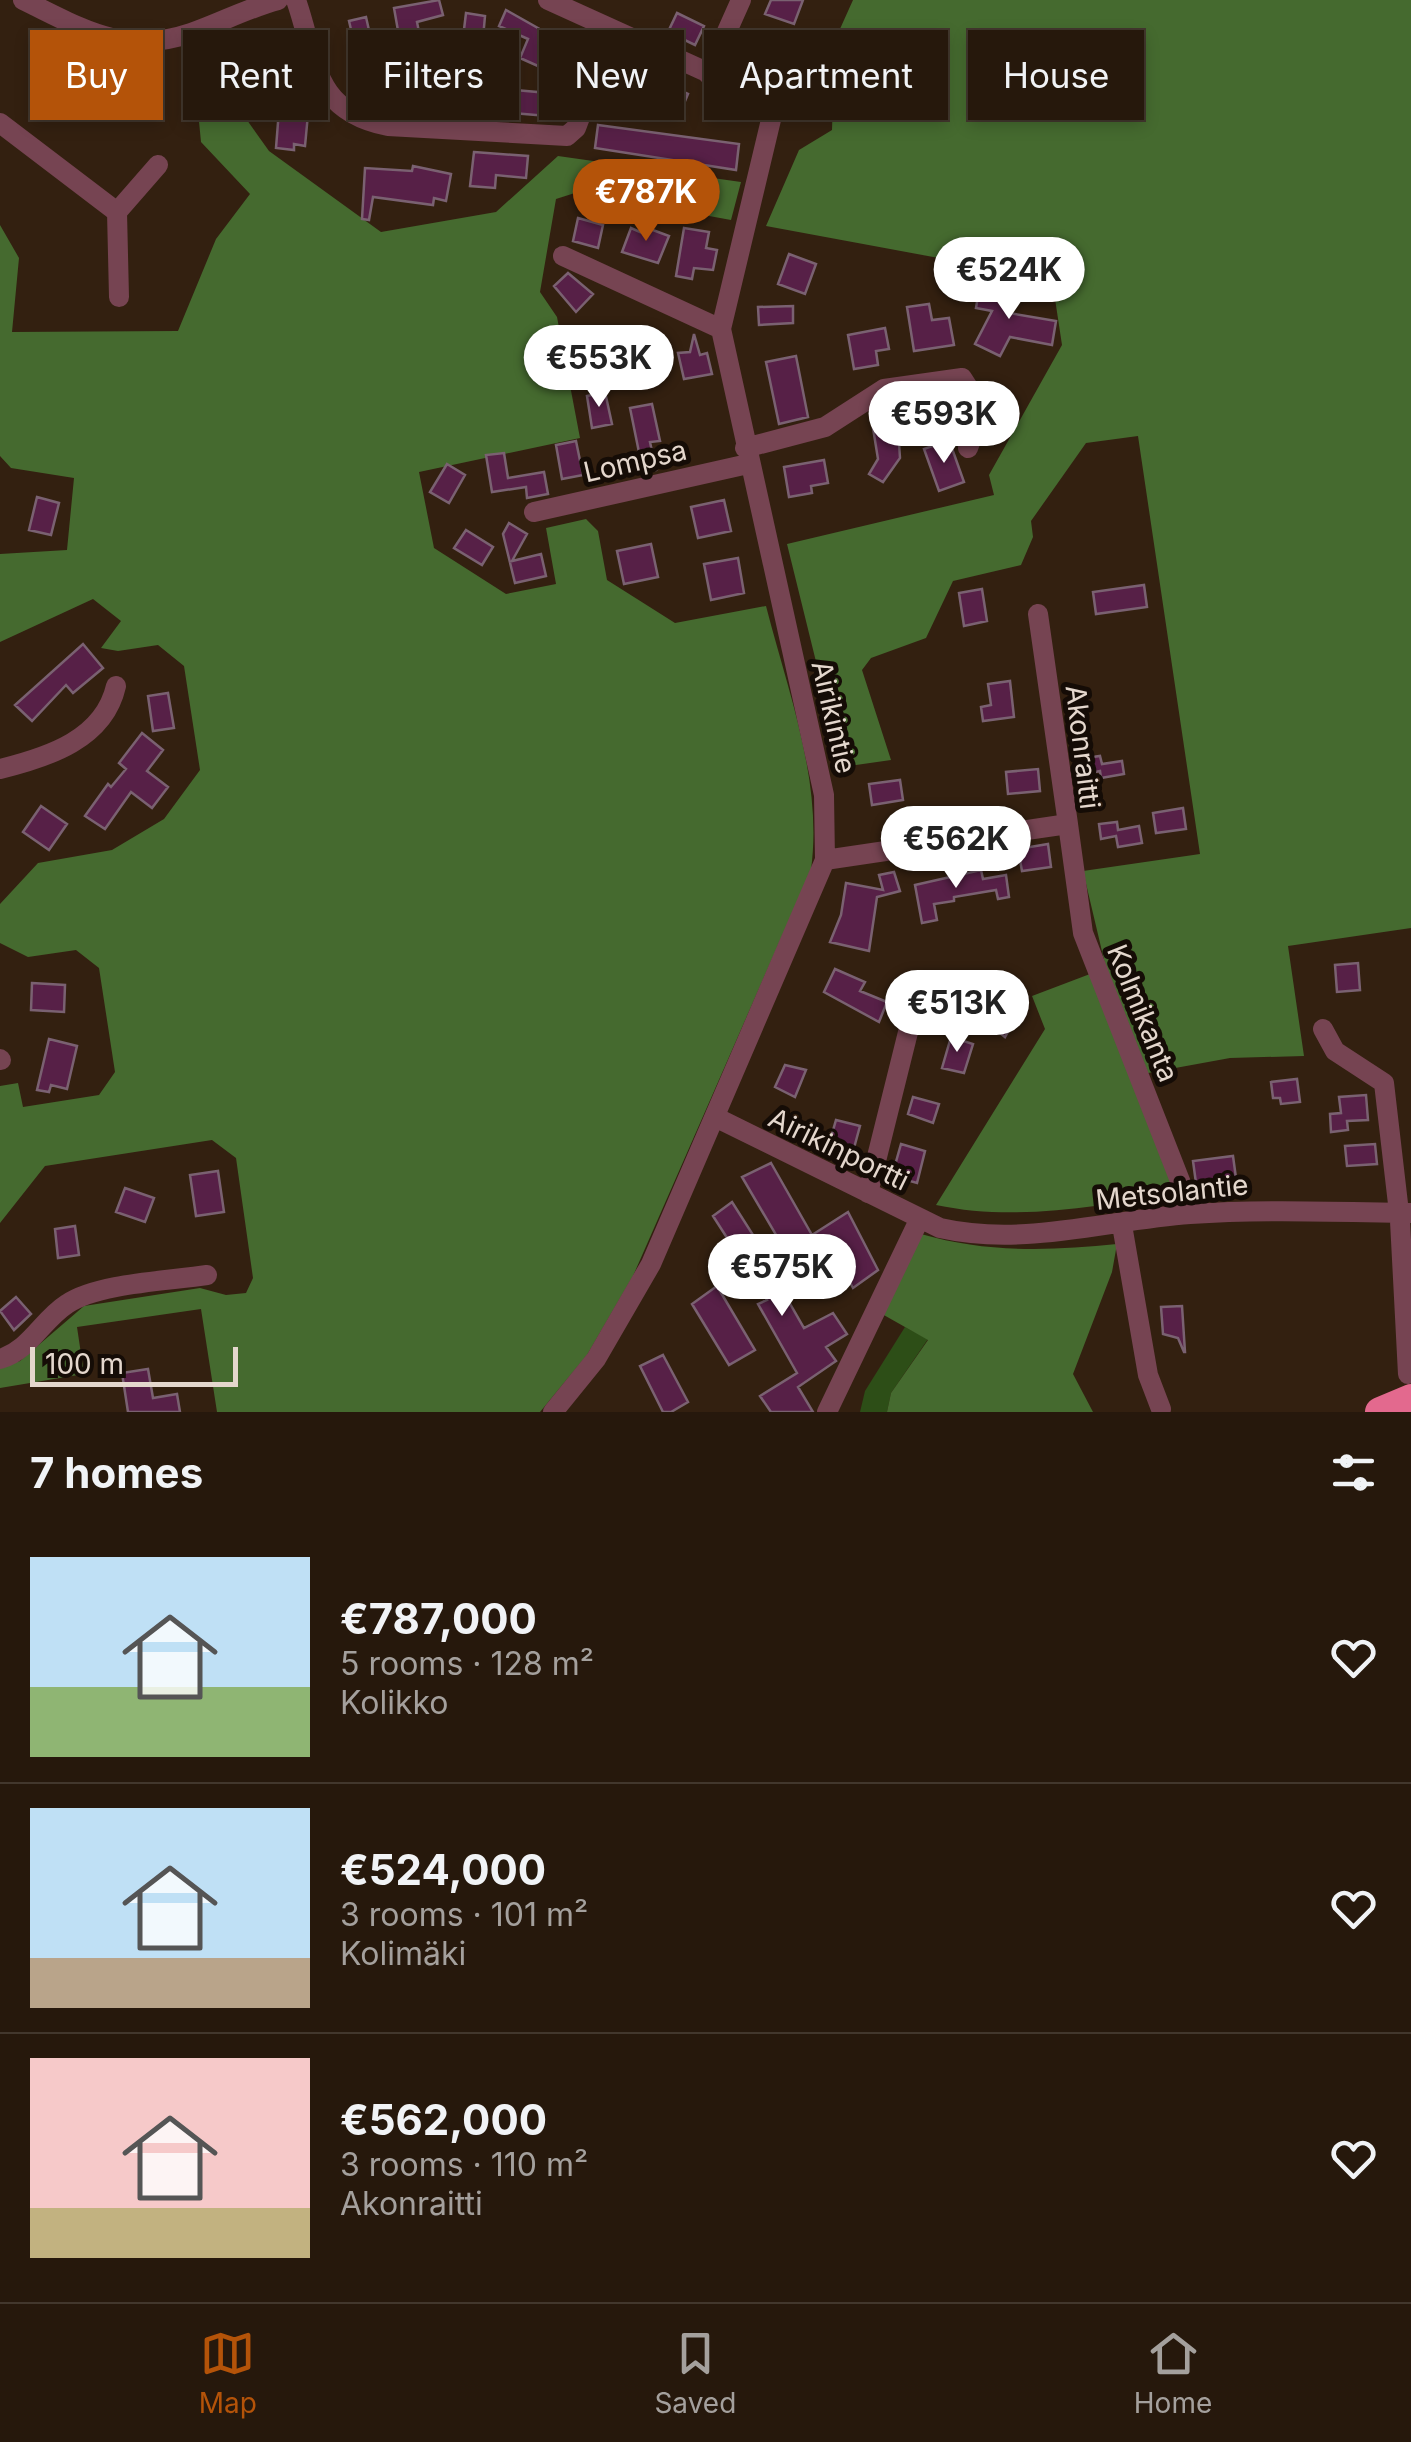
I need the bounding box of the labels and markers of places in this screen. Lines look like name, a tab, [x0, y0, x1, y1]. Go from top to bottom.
pin: €787K	[576, 159, 716, 244]
pin: €524K	[939, 237, 1079, 322]
pin: €553K	[529, 325, 669, 410]
pin: €593K	[874, 381, 1014, 466]
pin: €562K	[886, 806, 1026, 891]
pin: €513K	[887, 970, 1027, 1055]
pin: €575K	[712, 1234, 852, 1319]

